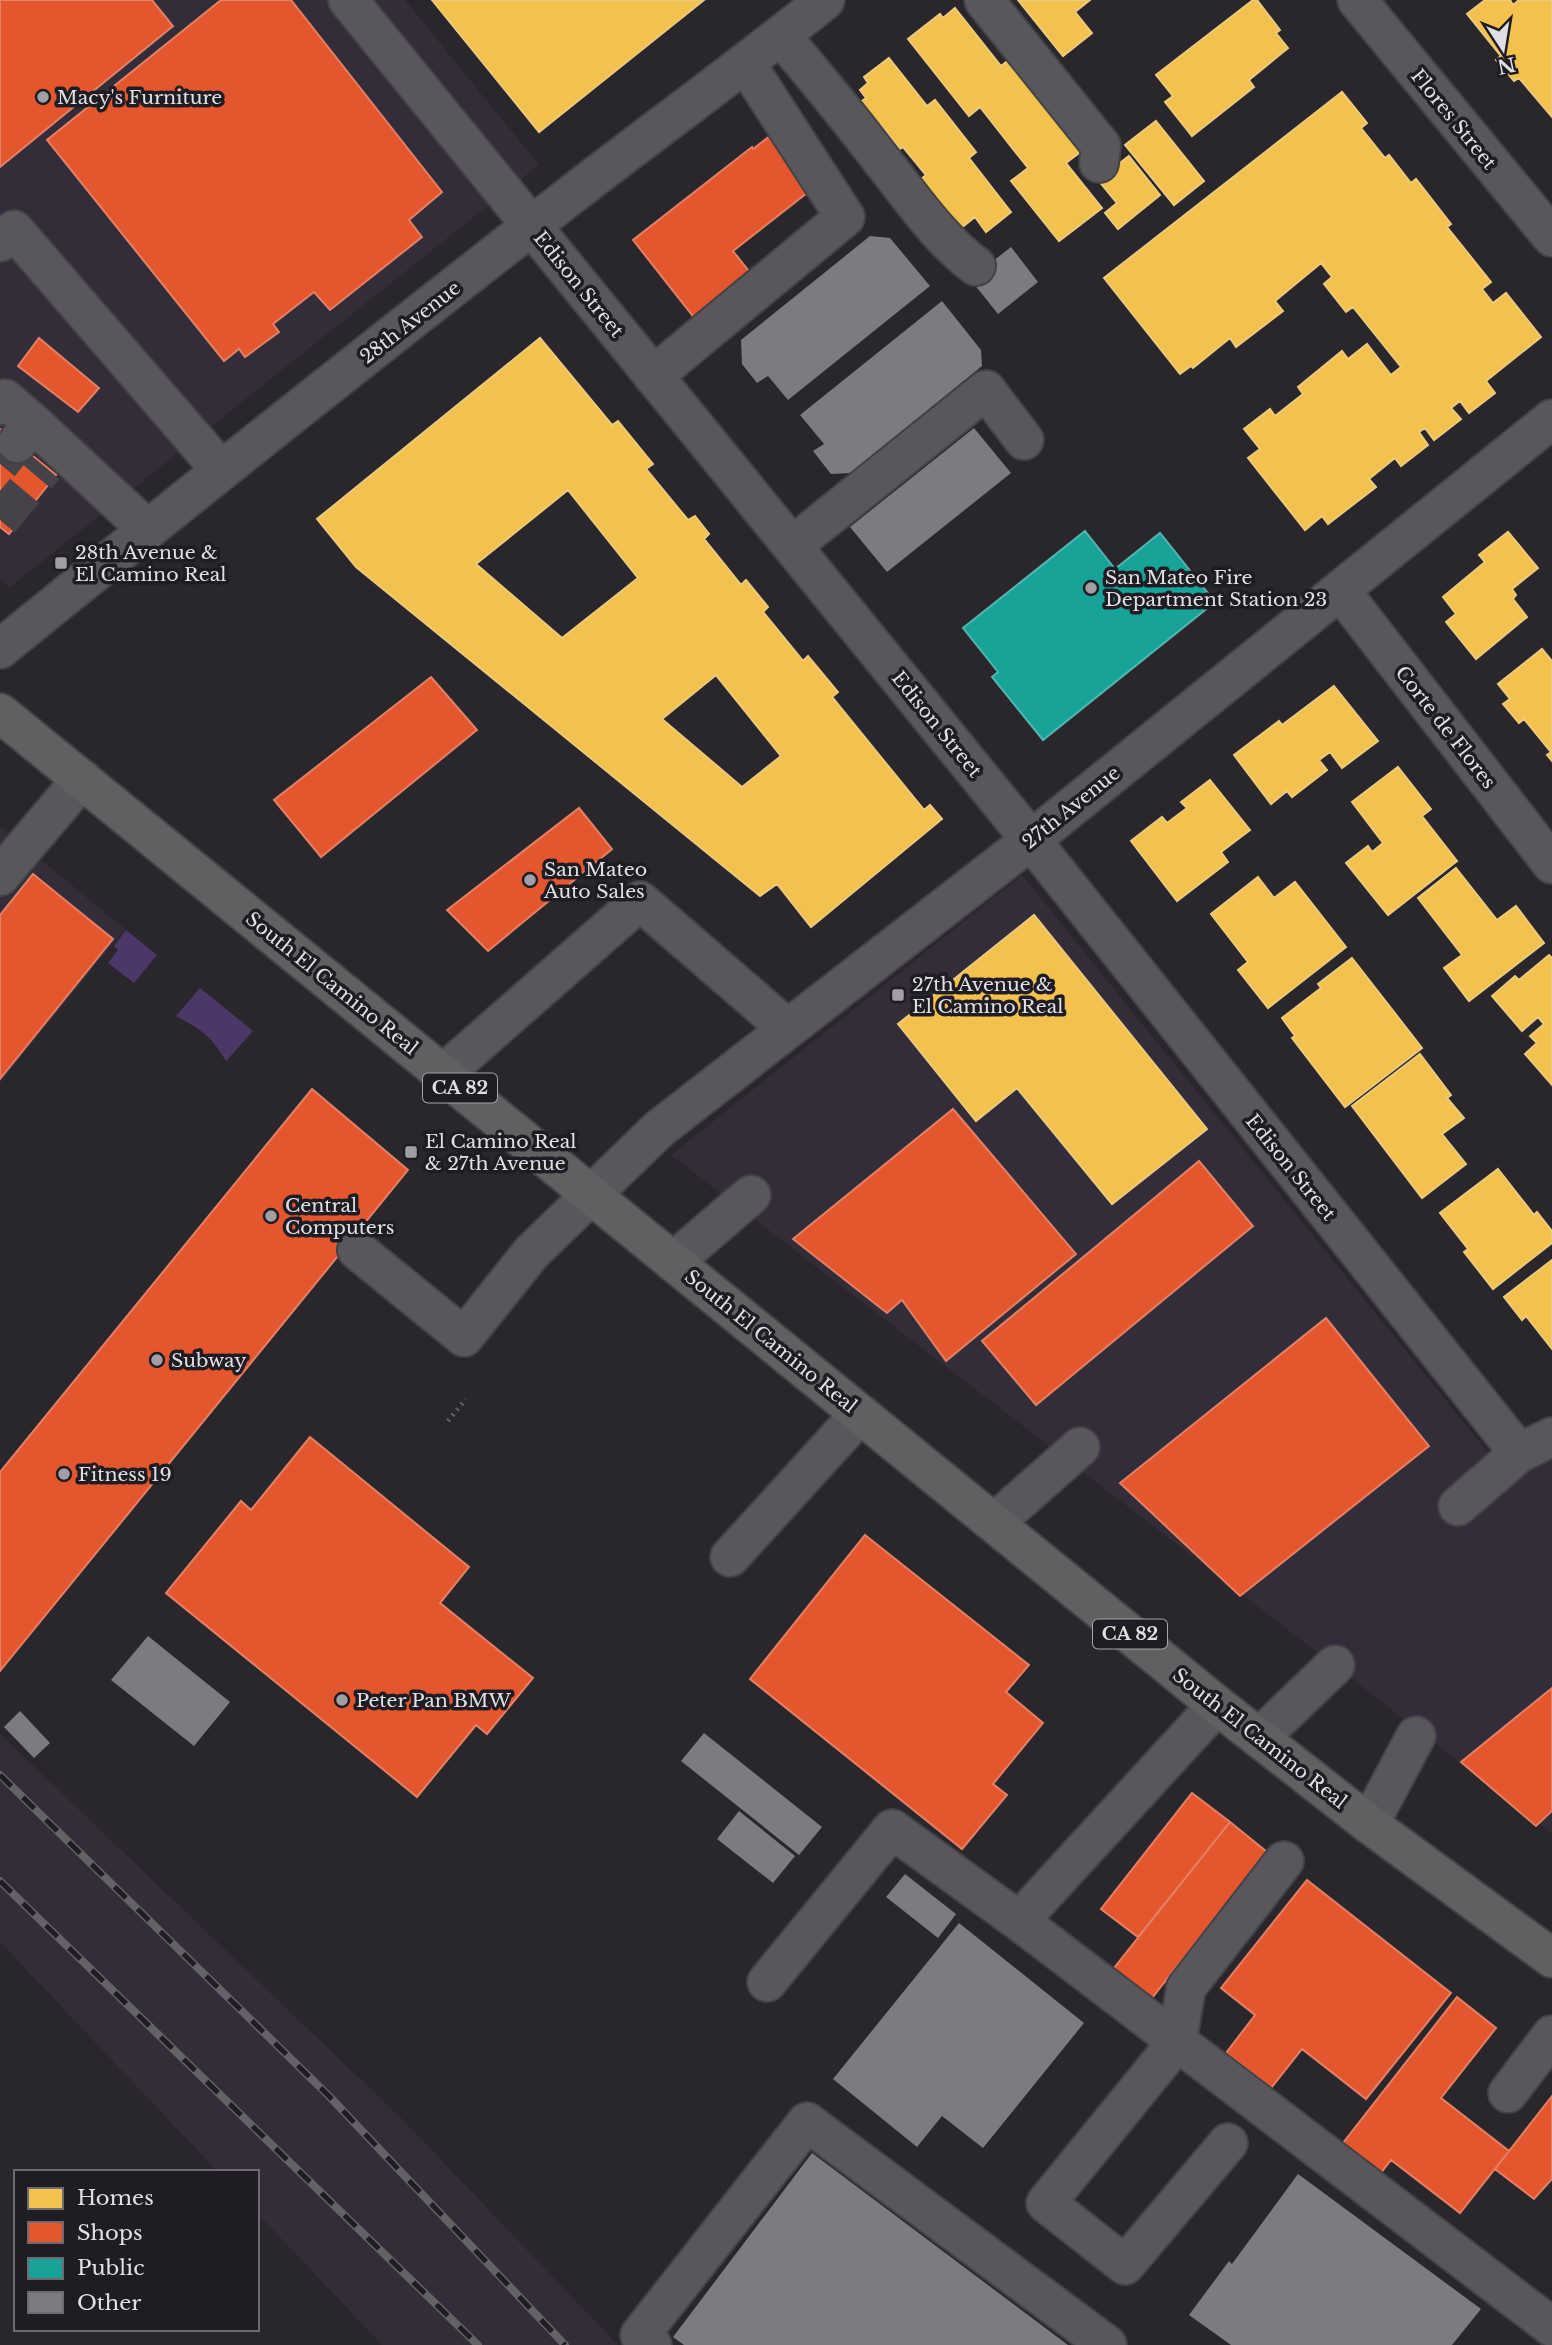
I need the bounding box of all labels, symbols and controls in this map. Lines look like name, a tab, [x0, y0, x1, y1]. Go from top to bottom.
north arrow	[1468, 14, 1538, 84]
text: N	[1495, 52, 1518, 78]
street label: Flores Street	[1406, 65, 1502, 175]
place label: Macy's Furniture	[57, 86, 222, 109]
marker: Macy's Furniture	[35, 89, 51, 105]
street label: Edison Street	[529, 227, 629, 343]
street label: 28th Avenue	[356, 276, 465, 369]
place label: 28th Avenue & El Camino Real	[75, 541, 226, 586]
marker: 28th Avenue & El Camino Real	[53, 555, 69, 571]
place label: San Mateo Fire Department Station 23	[1105, 566, 1327, 611]
marker: San Mateo Fire Department Station 23	[1083, 580, 1099, 596]
street label: Corte de Flores	[1391, 661, 1501, 793]
street label: Edison Street	[887, 667, 987, 783]
street label: 27th Avenue	[1018, 761, 1125, 854]
place label: San Mateo Auto Sales	[543, 858, 647, 903]
marker: San Mateo Auto Sales	[522, 872, 538, 888]
street label: South El Camino Real	[241, 907, 422, 1060]
place label: 27th Avenue & El Camino Real	[912, 973, 1063, 1018]
marker: 27th Avenue & El Camino Real	[890, 987, 906, 1003]
road number: CA 82	[423, 1073, 497, 1102]
street label: Edison Street	[1241, 1110, 1341, 1226]
place label: El Camino Real & 27th Avenue	[425, 1130, 576, 1175]
marker: El Camino Real & 27th Avenue	[403, 1144, 419, 1160]
place label: Central Computers	[285, 1194, 394, 1239]
marker: Central Computers	[263, 1208, 279, 1224]
street label: South El Camino Real	[680, 1265, 861, 1418]
place label: Subway	[171, 1349, 246, 1372]
marker: Subway	[149, 1352, 165, 1368]
place label: Fitness 19	[78, 1463, 172, 1486]
marker: Fitness 19	[56, 1466, 72, 1482]
road number: CA 82	[1093, 1619, 1167, 1648]
street label: South El Camino Real	[1168, 1663, 1351, 1814]
place label: Peter Pan BMW	[356, 1689, 512, 1712]
marker: Peter Pan BMW	[334, 1692, 350, 1708]
legend	[14, 2170, 259, 2331]
text: Homes	[77, 2185, 154, 2211]
text: Shops	[77, 2220, 143, 2246]
text: Public	[77, 2255, 144, 2281]
text: Other	[77, 2290, 141, 2316]

